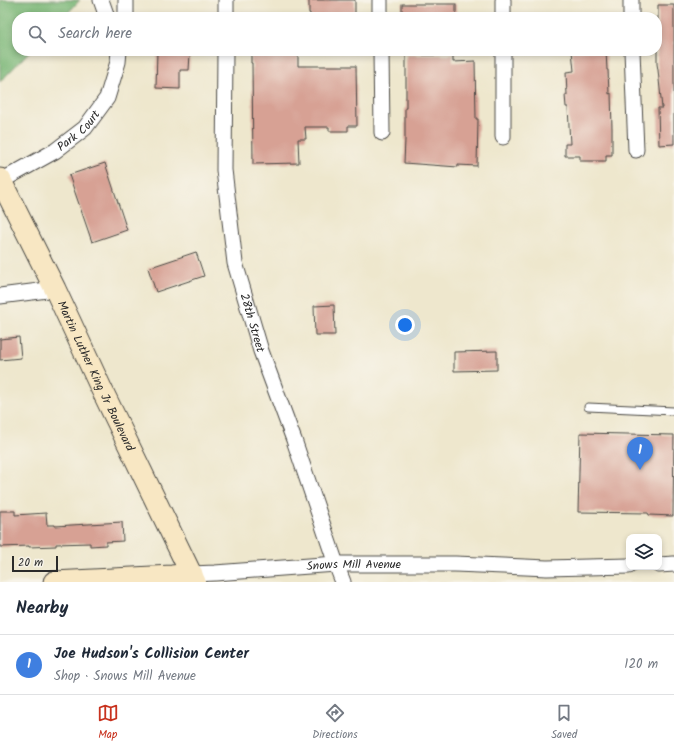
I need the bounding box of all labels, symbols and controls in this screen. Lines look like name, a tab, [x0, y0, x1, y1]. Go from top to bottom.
search box	[12, 12, 662, 56]
text: Search here	[58, 22, 132, 46]
icon: search	[26, 23, 48, 45]
street label: Park Court	[53, 106, 105, 156]
street label: 28th Street	[235, 291, 270, 355]
street label: Martin Luther King Jr Boulevard	[52, 297, 140, 455]
your location	[395, 315, 415, 335]
pin: 1	[627, 437, 653, 470]
map controls	[626, 534, 662, 570]
button: layers	[626, 534, 662, 570]
scale bar	[12, 554, 58, 573]
text: 20 m	[18, 554, 43, 572]
street label: Snows Mill Avenue	[306, 554, 402, 576]
text: Nearby	[16, 595, 68, 622]
text: Joe Hudson's Collision Center	[54, 642, 249, 666]
text: 1	[27, 654, 31, 675]
text: 120 m	[624, 654, 658, 675]
text: Shop · Snows Mill Avenue	[54, 666, 196, 687]
tab: Map	[97, 702, 119, 744]
tab: Directions	[312, 702, 358, 744]
tab: Saved	[551, 702, 577, 744]

